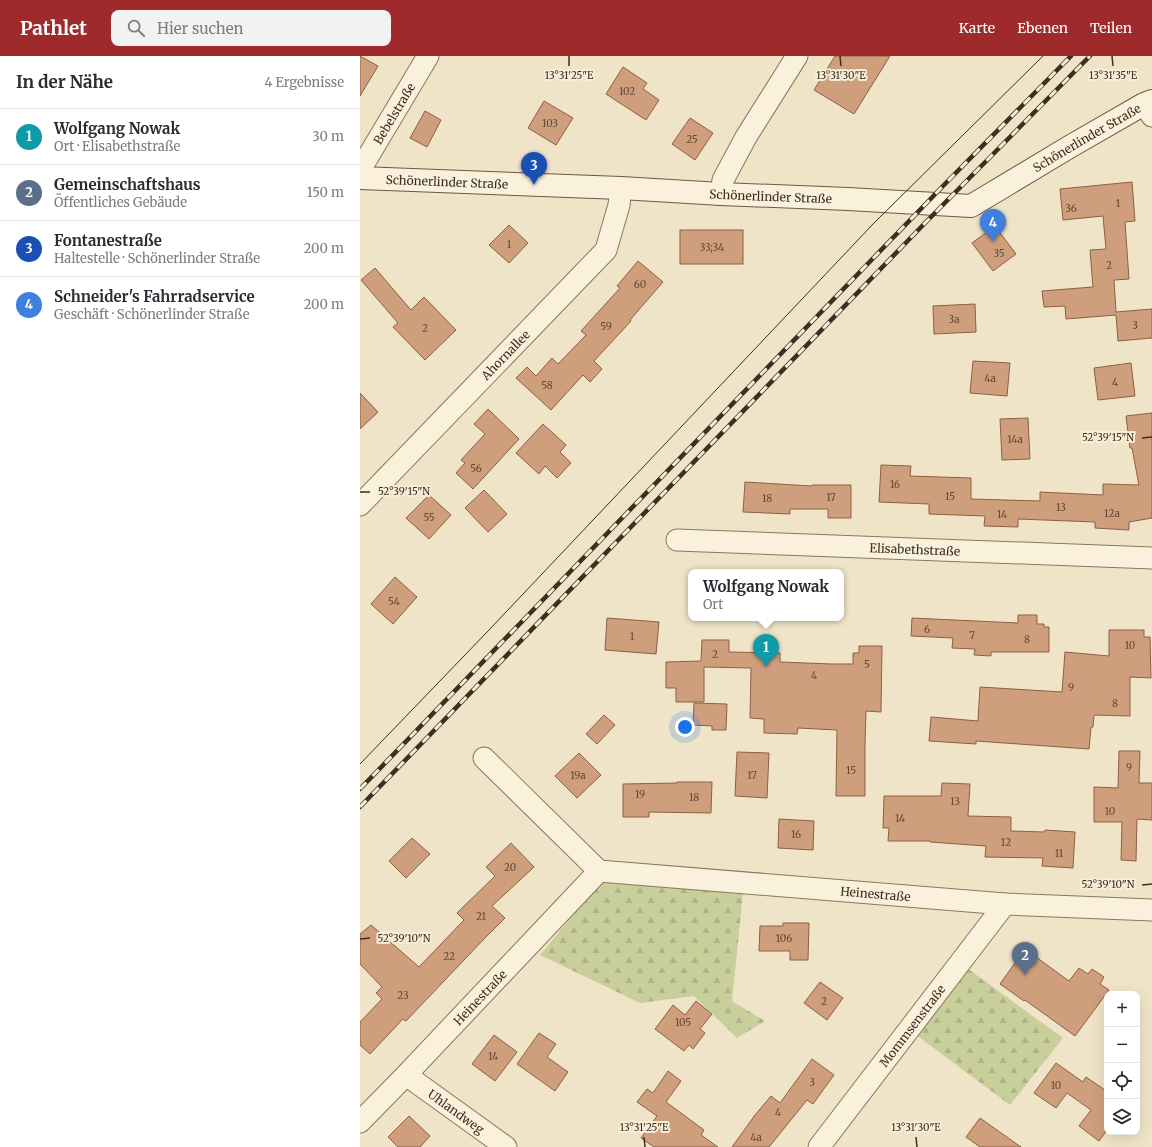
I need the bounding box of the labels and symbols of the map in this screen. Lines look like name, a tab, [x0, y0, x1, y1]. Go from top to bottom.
text: 13°31'25"E	[545, 69, 594, 82]
text: 13°31'30"E	[816, 69, 866, 82]
text: 13°31'35"E	[1089, 69, 1138, 82]
street label: Bebelstraße	[370, 80, 418, 147]
house number: 102	[619, 85, 635, 98]
street label: Schönerlinder Straße	[1030, 100, 1143, 175]
house number: 103	[542, 117, 558, 130]
house number: 25	[686, 133, 698, 146]
pin: 3	[521, 152, 547, 185]
street label: Schönerlinder Straße	[385, 171, 509, 191]
street label: Schönerlinder Straße	[709, 186, 832, 206]
house number: 1	[1116, 197, 1121, 210]
house number: 36	[1065, 202, 1077, 215]
pin: 4	[980, 209, 1006, 242]
house number: 1	[507, 238, 512, 251]
house number: 33;34	[700, 241, 724, 254]
house number: 35	[993, 247, 1005, 260]
house number: 2	[1106, 259, 1112, 272]
house number: 60	[634, 278, 646, 291]
house number: 3a	[948, 313, 960, 326]
house number: 3	[1132, 319, 1138, 332]
house number: 59	[600, 320, 612, 333]
house number: 2	[422, 322, 428, 335]
street label: Ahornallee	[477, 327, 533, 383]
house number: 4a	[984, 372, 996, 385]
house number: 4	[1112, 376, 1118, 389]
house number: 58	[541, 379, 553, 392]
text: 52°39'15"N	[1082, 431, 1134, 444]
house number: 14a	[1007, 433, 1023, 446]
house number: 56	[470, 462, 482, 475]
house number: 16	[890, 478, 900, 491]
text: 52°39'15"N	[378, 485, 430, 498]
house number: 15	[945, 490, 955, 503]
house number: 17	[826, 491, 836, 504]
house number: 18	[762, 492, 772, 505]
house number: 13	[1056, 501, 1066, 514]
house number: 12a	[1104, 507, 1121, 520]
house number: 14	[997, 508, 1007, 521]
house number: 55	[423, 511, 435, 524]
street label: Elisabethstraße	[869, 540, 960, 558]
house number: 54	[388, 595, 400, 608]
house number: 6	[924, 623, 930, 636]
house number: 7	[969, 629, 975, 642]
house number: 1	[630, 630, 635, 643]
house number: 8	[1024, 633, 1030, 646]
pin: 1	[753, 634, 779, 667]
house number: 10	[1125, 639, 1135, 652]
house number: 2	[712, 648, 718, 661]
house number: 5	[864, 658, 870, 671]
house number: 4	[811, 669, 817, 682]
house number: 9	[1068, 681, 1074, 694]
house number: 8	[1112, 697, 1118, 710]
your location	[675, 717, 695, 737]
house number: 9	[1126, 761, 1132, 774]
house number: 15	[846, 764, 856, 777]
house number: 19a	[570, 769, 586, 782]
house number: 17	[747, 769, 757, 782]
house number: 19	[635, 788, 645, 801]
house number: 18	[689, 791, 699, 804]
house number: 13	[950, 795, 960, 808]
house number: 10	[1105, 805, 1115, 818]
house number: 14	[895, 812, 905, 825]
house number: 16	[791, 828, 801, 841]
house number: 12	[1001, 836, 1011, 849]
house number: 11	[1055, 847, 1064, 860]
house number: 20	[504, 861, 516, 874]
text: 52°39'10"N	[1082, 878, 1135, 891]
street label: Heinestraße	[840, 883, 911, 904]
house number: 21	[476, 910, 487, 923]
text: 52°39'10"N	[378, 932, 431, 945]
house number: 106	[776, 932, 792, 945]
pin: 2	[1012, 942, 1038, 975]
house number: 22	[443, 950, 455, 963]
street label: Heinestraße	[450, 966, 509, 1028]
street label: Mommsenstraße	[876, 981, 948, 1070]
house number: 23	[397, 989, 409, 1002]
house number: 2	[821, 995, 827, 1008]
house number: 105	[675, 1016, 691, 1029]
house number: 14	[488, 1050, 498, 1063]
house number: 3	[809, 1076, 815, 1089]
house number: 10	[1051, 1079, 1061, 1092]
street label: Uhlandweg	[425, 1086, 488, 1137]
house number: 4	[775, 1106, 781, 1119]
text: 13°31'25"E	[620, 1121, 669, 1134]
text: 13°31'30"E	[891, 1121, 941, 1134]
house number: 4a	[750, 1131, 762, 1144]

